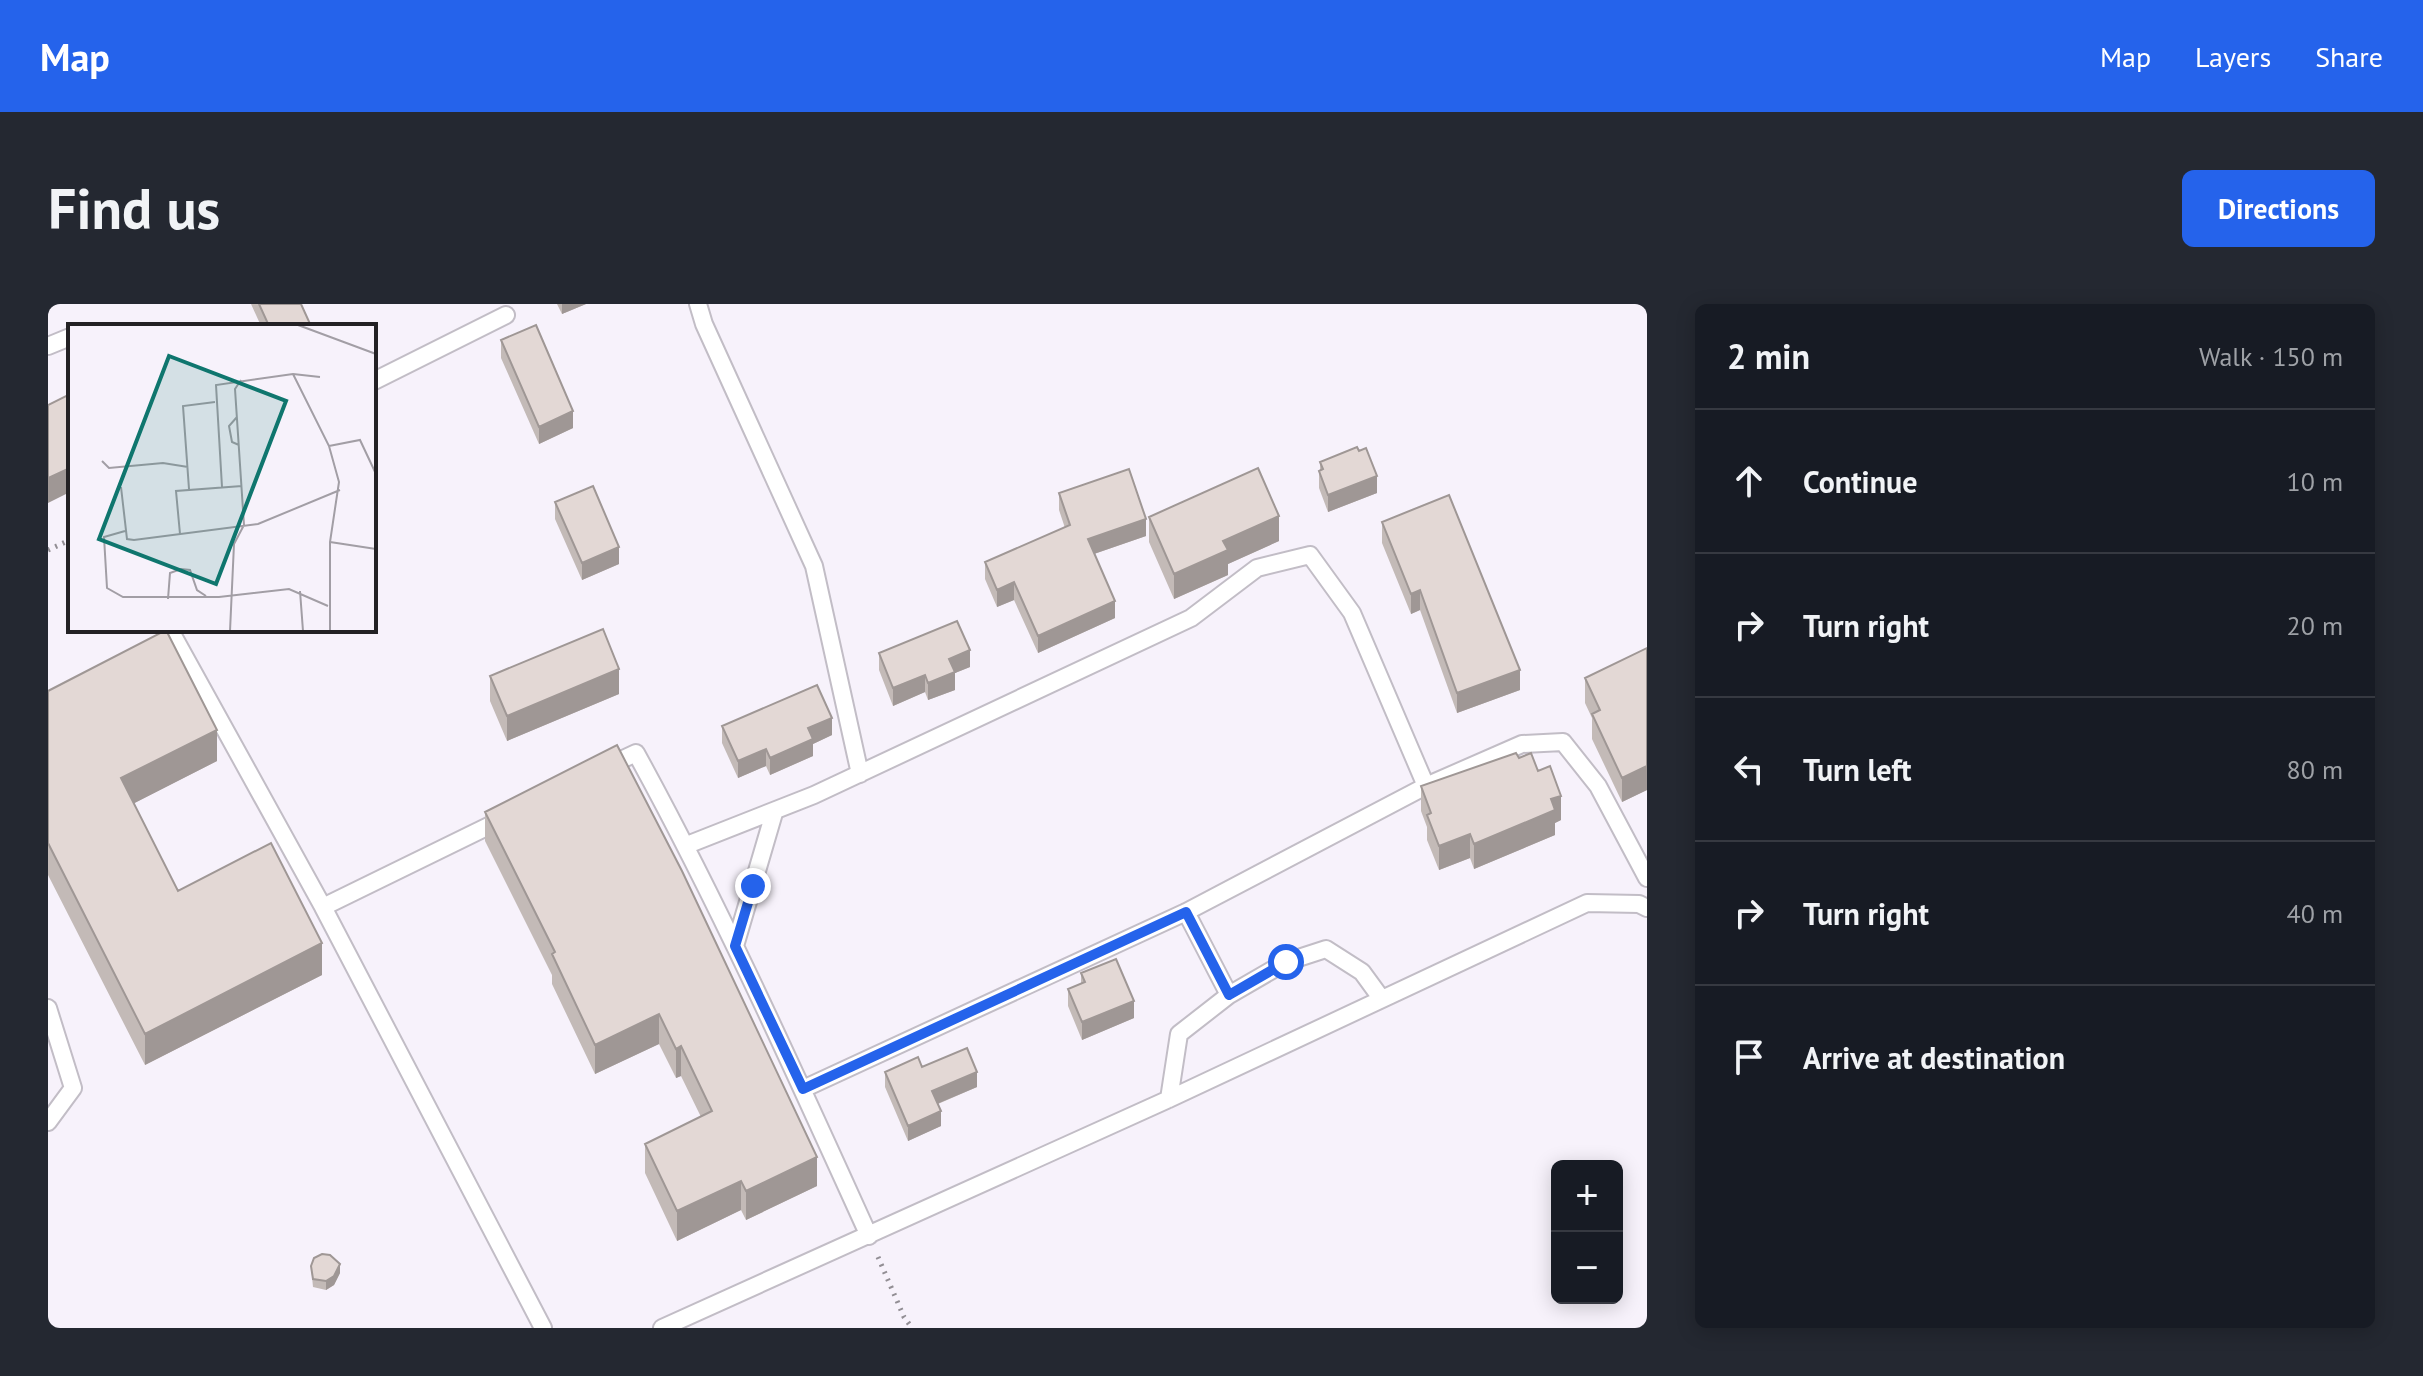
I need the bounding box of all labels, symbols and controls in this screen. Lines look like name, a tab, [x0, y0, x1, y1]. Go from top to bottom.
text: Map	[40, 32, 110, 81]
text: Map	[2100, 38, 2151, 75]
text: Layers	[2195, 38, 2271, 75]
text: Share	[2315, 38, 2383, 75]
button: Directions	[2182, 170, 2375, 247]
text: Find us	[48, 172, 220, 244]
inset map	[68, 324, 376, 632]
text: 2 min	[1727, 334, 1810, 378]
text: Walk · 150 m	[2199, 340, 2343, 373]
icon: ahead	[1727, 459, 1771, 503]
text: Continue	[1803, 462, 1917, 501]
text: 10 m	[2287, 465, 2343, 498]
icon: right	[1727, 603, 1771, 647]
text: Turn right	[1803, 606, 1929, 645]
text: 20 m	[2287, 609, 2343, 642]
icon: left	[1727, 747, 1771, 791]
text: Turn left	[1803, 750, 1911, 789]
text: 80 m	[2287, 753, 2343, 786]
route end	[735, 868, 771, 904]
icon: right	[1727, 891, 1771, 935]
text: Turn right	[1803, 894, 1929, 933]
text: 40 m	[2287, 897, 2343, 930]
route start	[1268, 944, 1304, 980]
icon: arrive	[1727, 1035, 1771, 1079]
text: Arrive at destination	[1803, 1038, 2065, 1077]
map controls	[1551, 1160, 1623, 1304]
button: +	[1551, 1160, 1623, 1232]
button: −	[1551, 1232, 1623, 1304]

